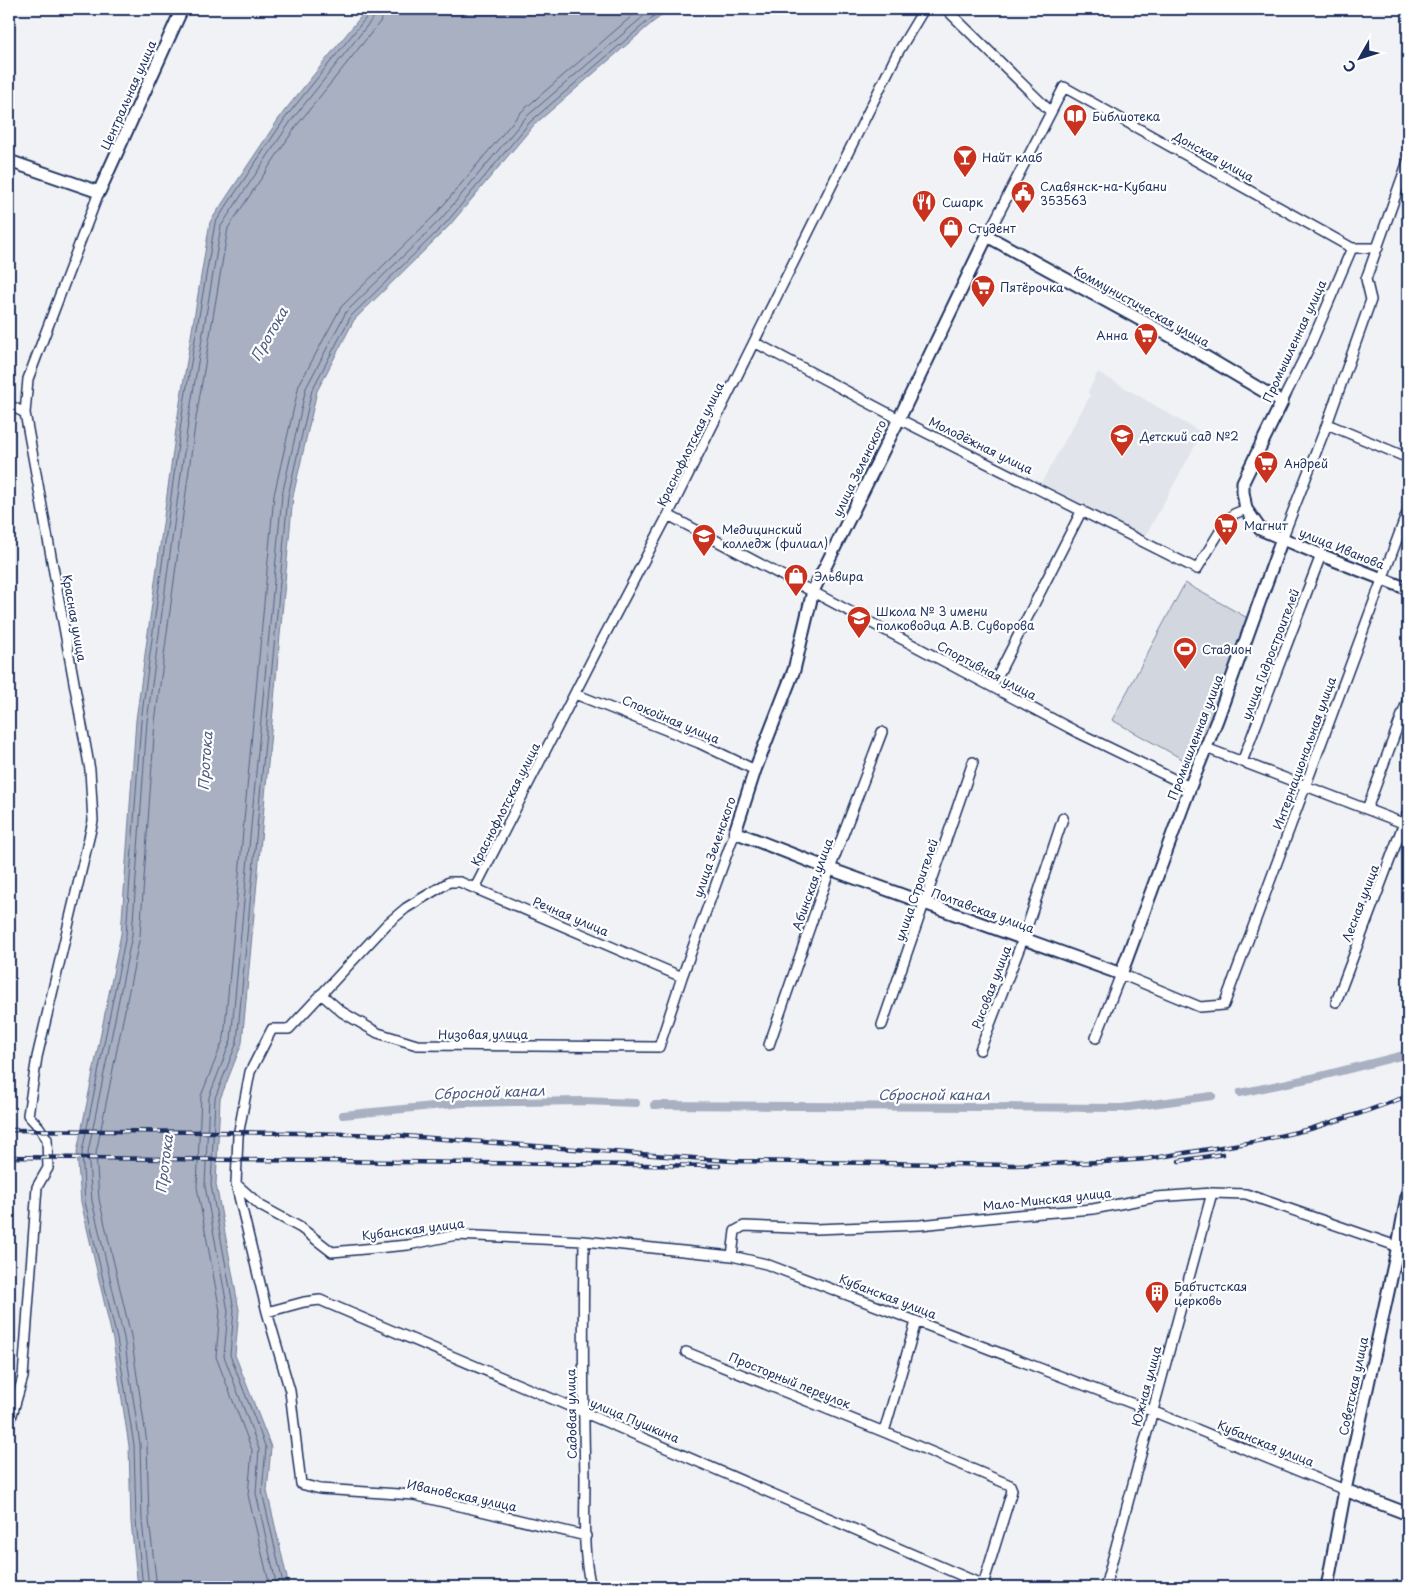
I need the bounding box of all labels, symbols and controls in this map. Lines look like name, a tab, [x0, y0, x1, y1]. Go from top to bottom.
north arrow	[1334, 32, 1384, 82]
street label: Центральная улица	[96, 37, 160, 153]
text: С	[1338, 56, 1361, 77]
library icon: Библиотека	[1062, 103, 1088, 137]
place label: Библиотека	[1092, 107, 1161, 125]
street label: Донская улица	[1170, 126, 1258, 186]
bar icon: Найт клаб	[952, 144, 978, 178]
place label: Найт клаб	[982, 148, 1042, 166]
place label: Славянск-на-Кубани 353563	[1040, 177, 1167, 209]
public building icon: Славянск-на-Кубани 353563	[1010, 180, 1036, 214]
restaurant icon: Сшарк	[911, 189, 937, 223]
place label: Сшарк	[942, 193, 984, 211]
shop icon: Студент	[938, 215, 964, 249]
place label: Студент	[968, 219, 1016, 237]
street label: Коммунистическая улица	[1071, 261, 1214, 351]
supermarket icon: Пятёрочка	[970, 274, 996, 308]
street label: Промышленная улица	[1258, 276, 1330, 405]
place label: Пятёрочка	[1000, 278, 1064, 296]
water label: Протока	[245, 302, 293, 365]
supermarket icon: Анна	[1133, 322, 1159, 356]
place label: Анна	[1096, 326, 1129, 344]
street label: Краснофлотская улица	[652, 378, 728, 509]
street label: Молодёжная улица	[926, 412, 1036, 478]
street label: улица Зеленского	[828, 416, 890, 519]
school or university icon: Детский сад №2	[1109, 423, 1135, 457]
place label: Детский сад №2	[1139, 427, 1239, 445]
supermarket icon: Андрей	[1253, 450, 1279, 484]
place label: Андрей	[1284, 454, 1328, 472]
supermarket icon: Магнит	[1213, 512, 1239, 546]
place label: Магнит	[1244, 516, 1289, 534]
place label: Медицинский колледж (филиал)	[722, 520, 828, 552]
school or university icon: Медицинский колледж (филиал)	[691, 523, 717, 557]
street label: улица Иванова	[1297, 523, 1388, 573]
shop icon: Эльвира	[783, 563, 809, 597]
place label: Эльвира	[814, 567, 864, 585]
street label: Красная улица	[58, 573, 92, 663]
street label: улица Гидростроителей	[1237, 586, 1303, 722]
place label: Школа № 3 имени полководца А.В. Суворова	[876, 602, 1035, 634]
school or university icon: Школа № 3 имени полководца А.В. Суворова	[846, 605, 872, 639]
street label: Спортивная улица	[934, 636, 1040, 704]
sports icon: Стадион	[1172, 636, 1198, 670]
place label: Стадион	[1202, 640, 1252, 658]
street label: Промышленная улица	[1163, 671, 1227, 802]
street label: Интернациональная улица	[1268, 674, 1340, 832]
street label: Спокойная улица	[619, 690, 723, 748]
water label: Протока	[192, 730, 218, 791]
street label: Краснофлотская улица	[466, 739, 544, 869]
street label: улица Зеленского	[688, 794, 740, 900]
street label: Абинская улица	[787, 835, 837, 933]
street label: улица Строителей	[890, 836, 942, 944]
street label: Лесная улица	[1337, 861, 1383, 944]
street label: Полтавская улица	[929, 883, 1037, 937]
street label: Речная улица	[530, 892, 612, 940]
street label: Рисовая улица	[967, 942, 1015, 1031]
street label: Низовая улица	[438, 1025, 528, 1043]
water label: Сбросной канал	[433, 1080, 546, 1104]
water label: Сбросной канал	[878, 1084, 990, 1105]
water label: Протока	[150, 1132, 178, 1194]
street label: Мало-Минская улица	[982, 1183, 1113, 1215]
street label: Кубанская улица	[361, 1214, 466, 1244]
street label: Кубанская улица	[837, 1269, 940, 1323]
place label: Бабтистская церковь	[1174, 1277, 1247, 1309]
building icon: Бабтистская церковь	[1144, 1280, 1170, 1314]
street label: Советская улица	[1334, 1334, 1372, 1437]
street label: Южная улица	[1127, 1343, 1165, 1428]
street label: Просторный переулок	[726, 1347, 854, 1413]
street label: Садовая улица	[561, 1368, 581, 1459]
street label: улица Пушкина	[588, 1393, 683, 1447]
street label: Кубанская улица	[1215, 1415, 1317, 1471]
street label: Ивановская улица	[405, 1475, 519, 1516]

